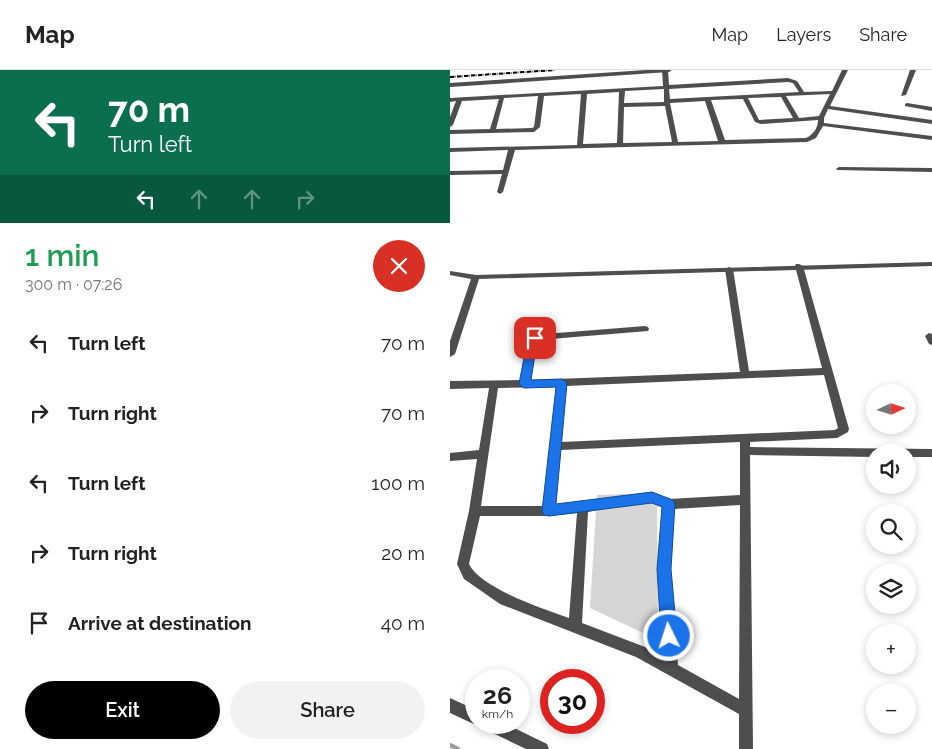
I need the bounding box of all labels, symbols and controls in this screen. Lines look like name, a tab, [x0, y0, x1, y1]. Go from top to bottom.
text: Map	[25, 20, 75, 49]
text: Map	[712, 24, 748, 45]
text: Layers	[776, 24, 831, 45]
text: Share	[859, 24, 907, 45]
text: 70 m	[108, 89, 190, 130]
icon: left	[25, 90, 90, 155]
text: Turn left	[108, 131, 192, 157]
icon: left	[132, 185, 160, 213]
icon: ahead	[185, 185, 213, 213]
icon: ahead	[238, 185, 266, 213]
icon: right	[291, 185, 319, 213]
text: 1 min	[25, 238, 100, 273]
button: close	[373, 240, 425, 292]
text: 300 m · 07:26	[25, 275, 122, 294]
pin	[514, 317, 556, 359]
icon: arrive	[521, 324, 549, 352]
icon: left	[25, 329, 53, 357]
text: Turn left	[68, 332, 145, 354]
text: 70 m	[381, 332, 425, 354]
north arrow	[866, 384, 916, 434]
map controls	[866, 384, 916, 734]
icon: right	[25, 399, 53, 427]
text: Turn right	[68, 402, 157, 424]
text: 70 m	[381, 402, 425, 424]
button: sound	[866, 444, 916, 494]
icon: left	[25, 469, 53, 497]
text: Turn left	[68, 472, 145, 494]
text: 100 m	[371, 472, 425, 494]
button: search	[866, 504, 916, 554]
icon: right	[25, 539, 53, 567]
text: Turn right	[68, 542, 157, 564]
text: 20 m	[381, 542, 425, 564]
button: layers	[866, 564, 916, 614]
icon: arrive	[25, 609, 53, 637]
position arrow	[642, 609, 694, 661]
text: Arrive at destination	[68, 612, 252, 634]
text: 40 m	[381, 612, 425, 634]
button: +	[866, 624, 916, 674]
speed limit sign: 30	[540, 669, 605, 734]
text: 26	[483, 680, 512, 710]
button: Exit	[25, 681, 220, 739]
button: Share	[230, 681, 425, 739]
button: −	[866, 684, 916, 734]
text: km/h	[482, 707, 513, 721]

